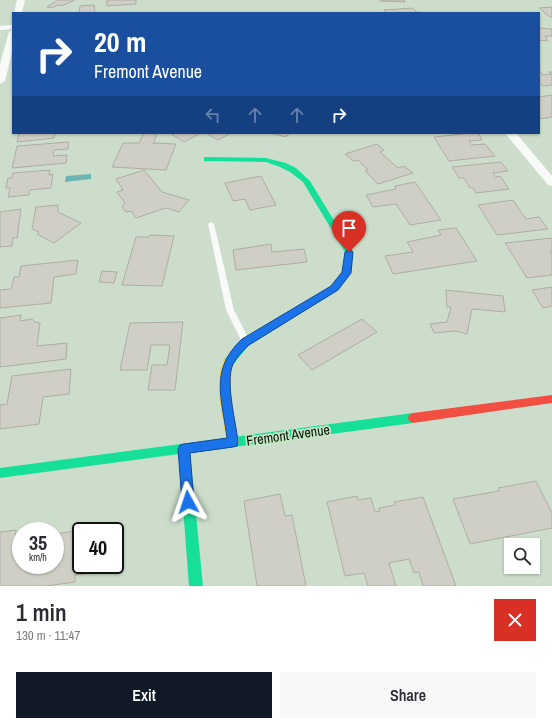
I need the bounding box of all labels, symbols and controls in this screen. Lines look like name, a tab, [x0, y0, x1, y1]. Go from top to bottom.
text: 20 m	[94, 23, 146, 61]
icon: right	[28, 28, 80, 80]
text: Fremont Avenue	[94, 59, 202, 84]
icon: left	[202, 104, 224, 126]
icon: ahead	[244, 104, 266, 126]
icon: ahead	[286, 104, 308, 126]
icon: right	[328, 104, 350, 126]
pin	[332, 211, 366, 252]
icon: arrive	[338, 217, 360, 239]
street label: Fremont Avenue	[245, 420, 331, 450]
position arrow	[167, 481, 209, 523]
speed limit sign: 40	[72, 522, 124, 574]
text: 35	[29, 529, 47, 556]
map controls	[504, 538, 540, 574]
button: search	[504, 538, 540, 574]
text: km/h	[29, 551, 47, 564]
text: 1 min	[16, 596, 67, 628]
button: close	[494, 599, 536, 641]
text: 130 m · 11:47	[16, 627, 80, 644]
button: Exit	[16, 672, 272, 718]
button: Share	[280, 672, 536, 718]

